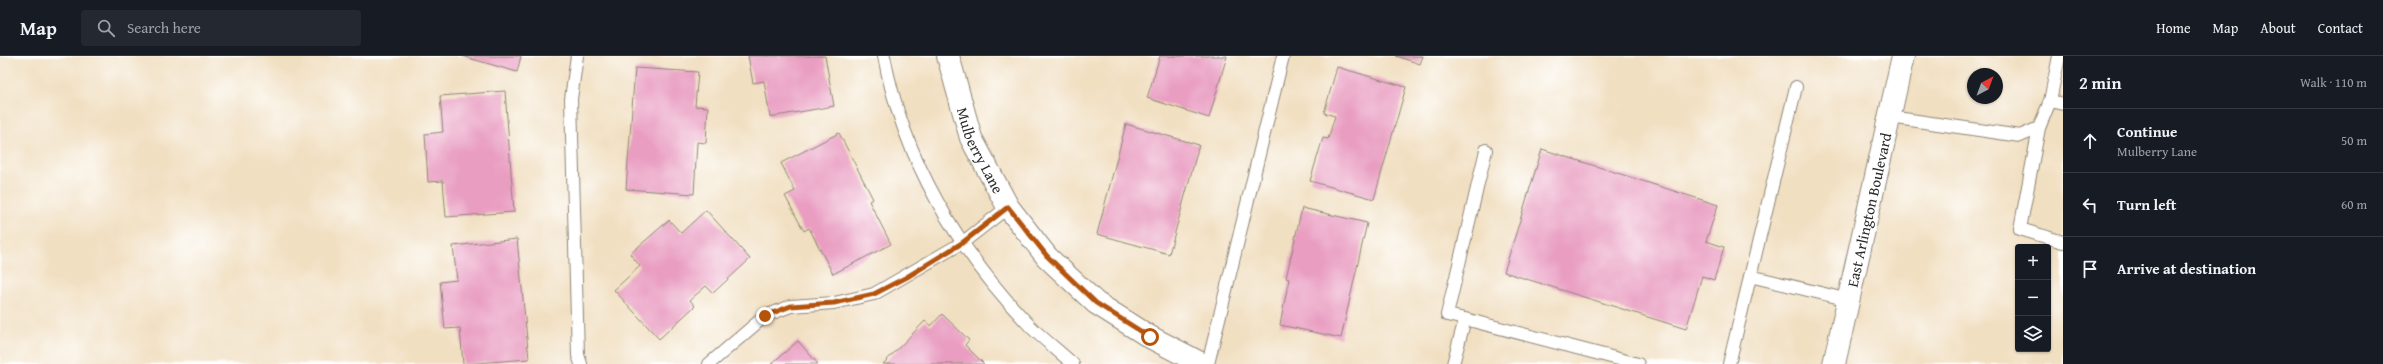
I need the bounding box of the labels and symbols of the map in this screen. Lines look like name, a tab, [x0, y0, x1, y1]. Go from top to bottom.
north arrow	[1967, 68, 2003, 104]
street label: Mulberry Lane	[952, 105, 1009, 197]
street label: East Arlington Boulevard	[1841, 131, 1896, 289]
route end	[756, 307, 774, 325]
route start	[1141, 328, 1159, 346]

